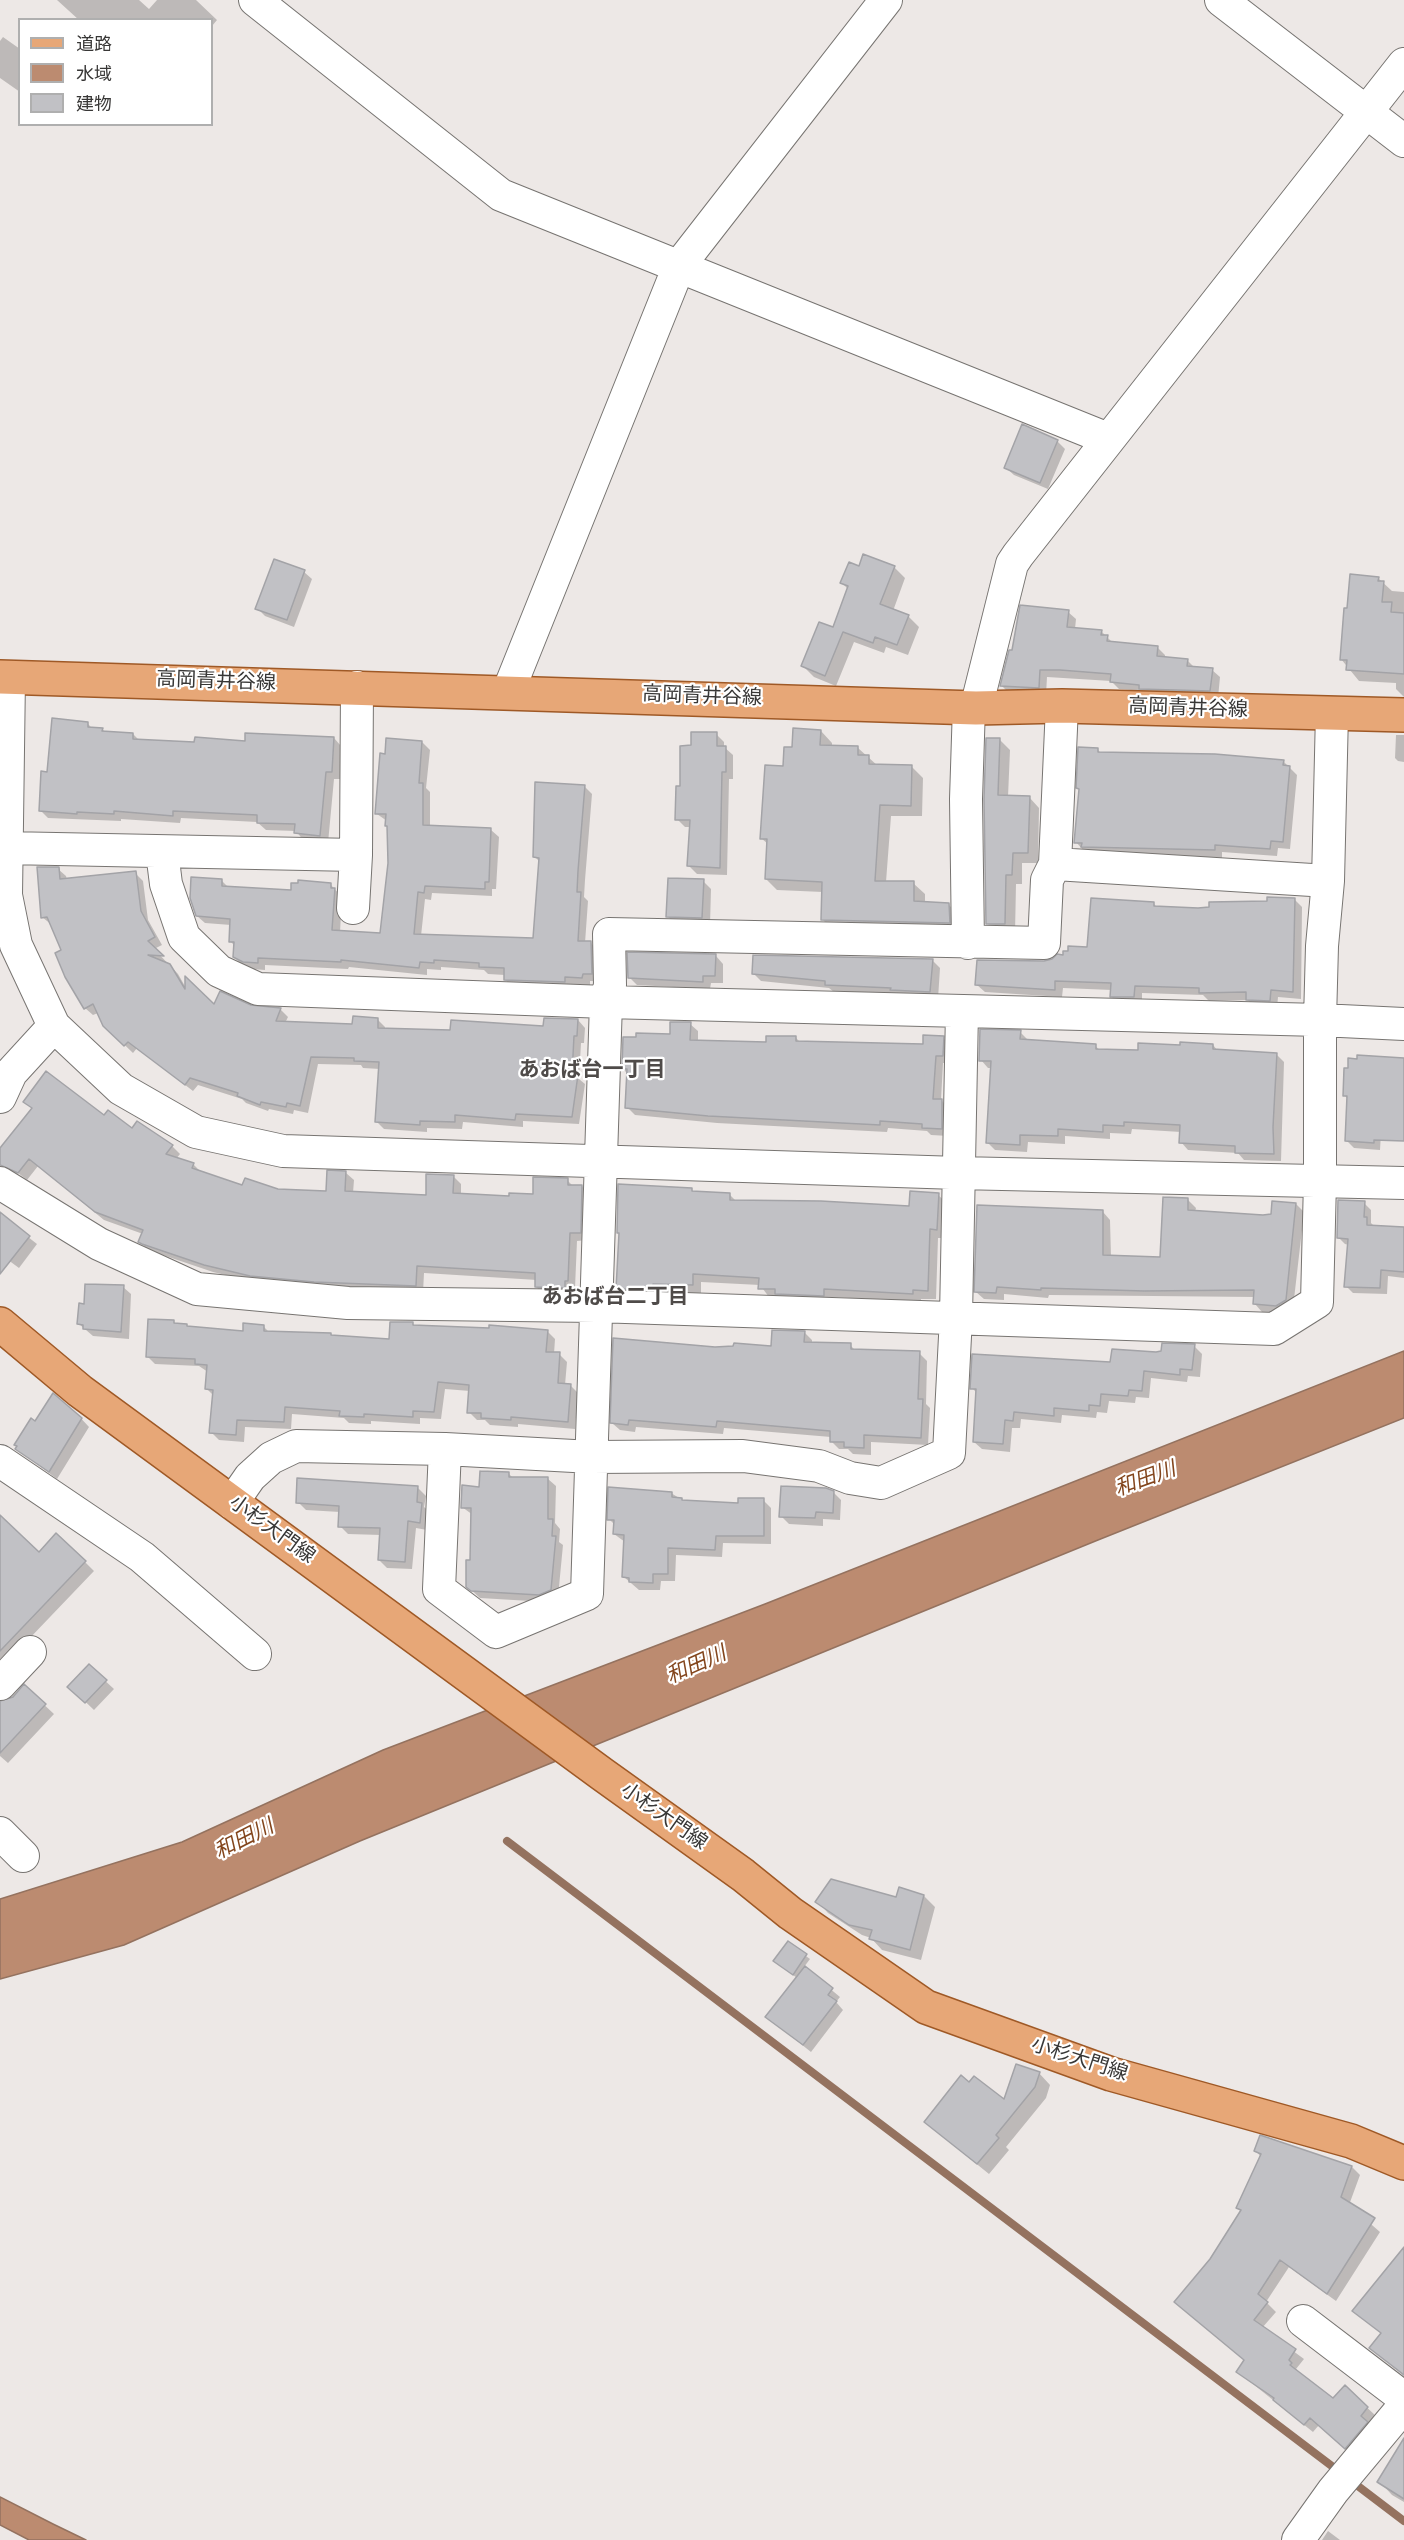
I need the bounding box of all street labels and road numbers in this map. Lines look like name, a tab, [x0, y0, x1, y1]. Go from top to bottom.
street label: 高岡青井谷線	[156, 669, 276, 697]
street label: 高岡青井谷線	[642, 684, 762, 712]
street label: 高岡青井谷線	[1128, 696, 1248, 724]
street label: 小杉大門線	[223, 1492, 319, 1570]
street label: 小杉大門線	[615, 1779, 711, 1857]
street label: 小杉大門線	[1028, 2034, 1130, 2088]

